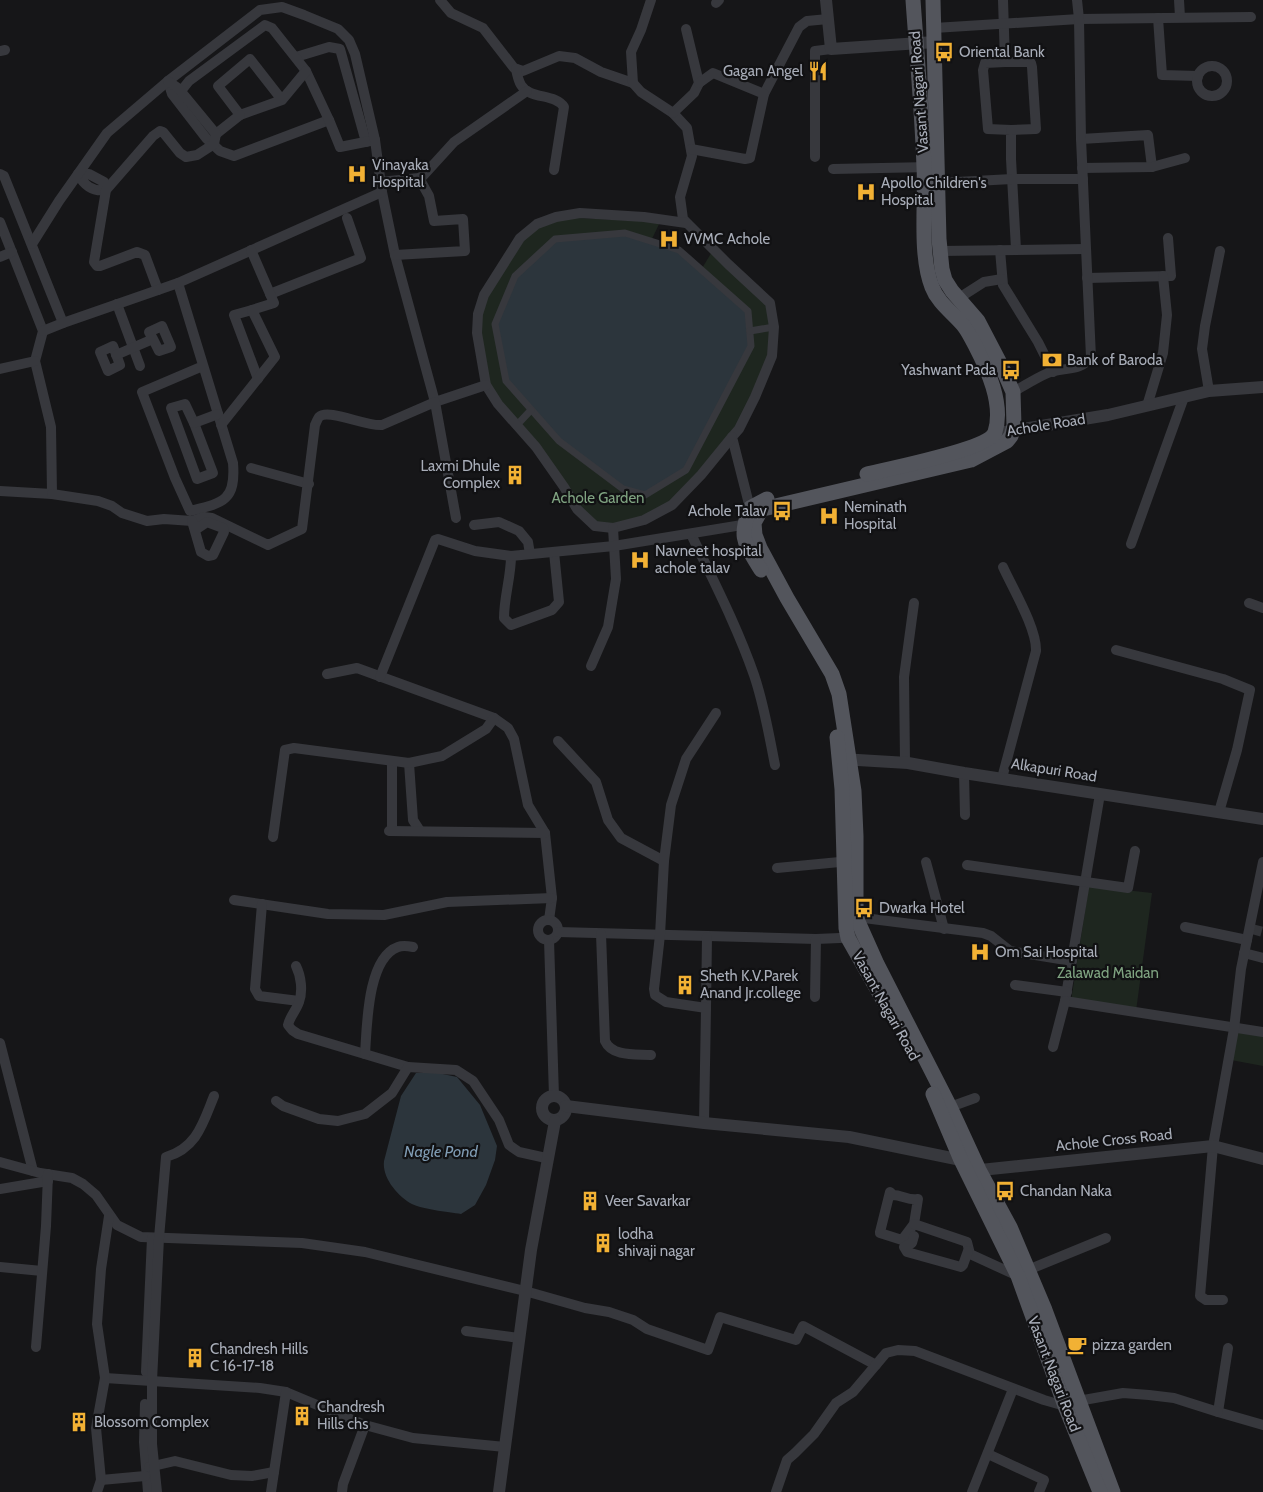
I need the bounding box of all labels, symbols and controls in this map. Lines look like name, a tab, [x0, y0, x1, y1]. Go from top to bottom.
street label: Vasant Nagari Road	[906, 31, 932, 153]
bus stop icon: Oriental Bank	[933, 41, 955, 63]
place label: Oriental Bank	[959, 43, 1045, 61]
restaurant icon: Gagan Angel	[807, 60, 829, 82]
place label: Gagan Angel	[723, 62, 803, 80]
place label: Vinayaka Hospital	[372, 156, 430, 191]
hospital icon: Vinayaka Hospital	[346, 163, 368, 185]
place label: Apollo Children's Hospital	[881, 174, 987, 209]
hospital icon: Apollo Children's Hospital	[855, 181, 877, 203]
hospital icon: VVMC Achole	[658, 228, 680, 250]
place label: VVMC Achole	[684, 230, 770, 248]
bank icon: Bank of Baroda	[1041, 349, 1063, 371]
place label: Bank of Baroda	[1067, 351, 1163, 369]
bus stop icon: Yashwant Pada	[1000, 359, 1022, 381]
place label: Yashwant Pada	[900, 361, 997, 379]
street label: Achole Road	[1005, 410, 1087, 440]
place label: Laxmi Dhule Complex	[421, 457, 500, 492]
building icon: Laxmi Dhule Complex	[504, 464, 526, 486]
park label: Achole Garden	[552, 489, 645, 507]
place label: Neminath Hospital	[844, 498, 907, 533]
bus stop icon: Achole Talav	[771, 500, 793, 522]
place label: Achole Talav	[688, 502, 768, 520]
hospital icon: Neminath Hospital	[818, 505, 840, 527]
place label: Navneet hospital achole talav	[655, 542, 762, 577]
hospital icon: Navneet hospital achole talav	[629, 549, 651, 571]
street label: Alkapuri Road	[1010, 754, 1098, 786]
bus stop icon: Dwarka Hotel	[853, 897, 875, 919]
place label: Dwarka Hotel	[879, 899, 965, 917]
hospital icon: Om Sai Hospital	[969, 941, 991, 963]
place label: Om Sai Hospital	[995, 943, 1098, 961]
street label: Vasant Nagari Road	[849, 948, 923, 1064]
park label: Zalawad Maidan	[1057, 964, 1159, 982]
place label: Sheth K.V.Parek Anand Jr.college	[700, 967, 801, 1002]
building icon: Sheth K.V.Parek Anand Jr.college	[674, 974, 696, 996]
street label: Achole Cross Road	[1055, 1125, 1173, 1155]
water label: Nagle Pond	[404, 1142, 479, 1161]
bus stop icon: Chandan Naka	[994, 1180, 1016, 1202]
place label: Chandan Naka	[1020, 1182, 1112, 1200]
building icon: Veer Savarkar	[579, 1190, 601, 1212]
place label: Veer Savarkar	[605, 1192, 690, 1210]
place label: lodha shivaji nagar	[618, 1225, 695, 1260]
building icon: lodha shivaji nagar	[592, 1232, 614, 1254]
street label: Vasant Nagari Road	[1024, 1314, 1084, 1434]
cafe icon: pizza garden	[1066, 1334, 1088, 1356]
place label: pizza garden	[1092, 1336, 1172, 1354]
place label: Chandresh Hills C 16-17-18	[210, 1340, 308, 1375]
building icon: Chandresh Hills C 16-17-18	[184, 1347, 206, 1369]
place label: Chandresh Hills chs	[317, 1398, 385, 1433]
building icon: Chandresh Hills chs	[291, 1405, 313, 1427]
building icon: Blossom Complex	[68, 1411, 90, 1433]
place label: Blossom Complex	[94, 1413, 209, 1431]

